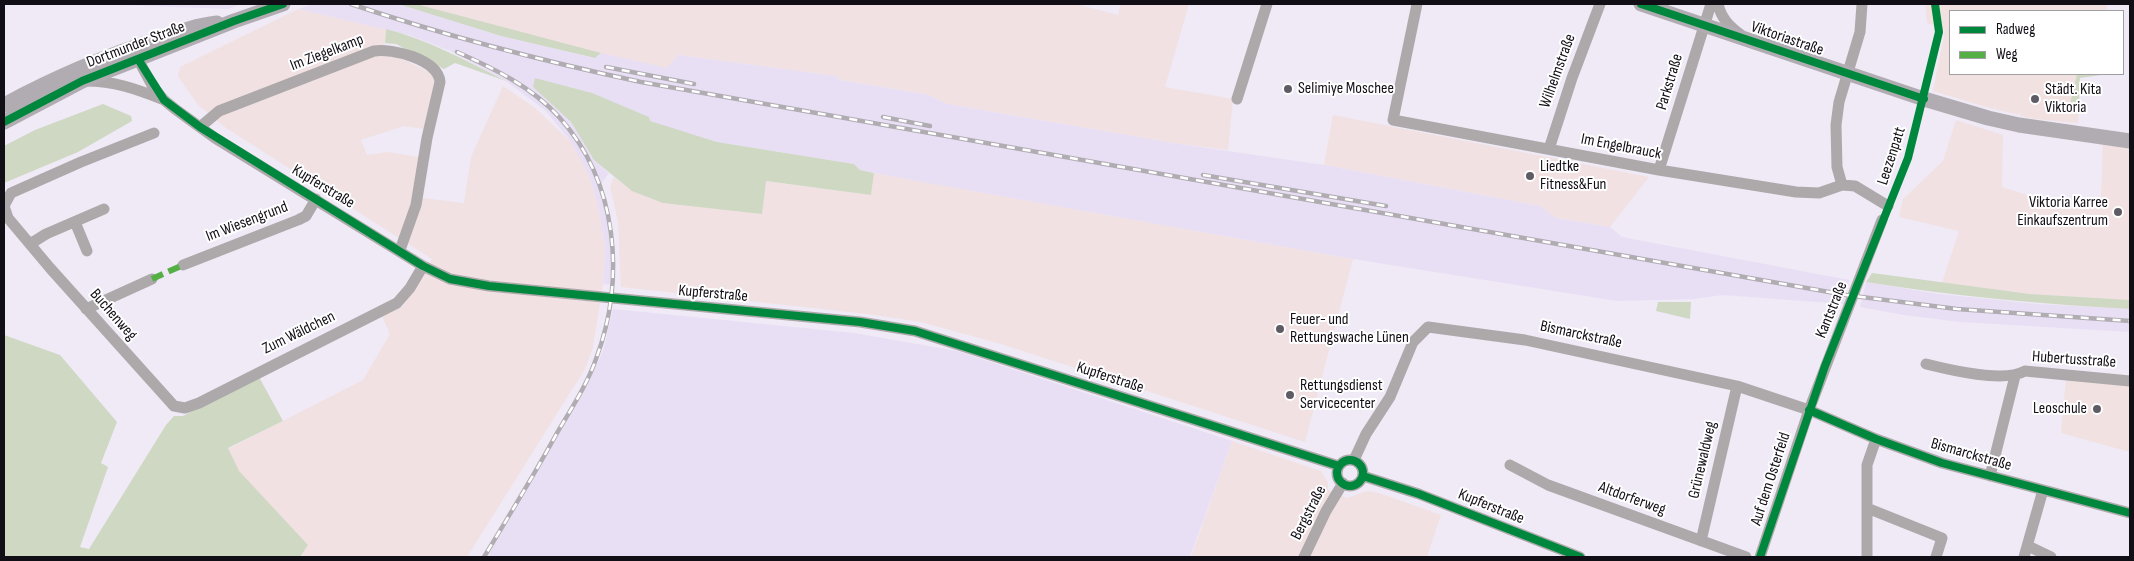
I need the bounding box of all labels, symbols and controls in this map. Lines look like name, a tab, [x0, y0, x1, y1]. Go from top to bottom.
legend	[1949, 10, 2124, 75]
street label: Dortmunder Straße	[84, 17, 188, 73]
street label: Viktoriastraße	[1748, 18, 1826, 60]
text: Radweg	[1996, 20, 2035, 39]
street label: Im Ziegelkamp	[288, 30, 366, 76]
street label: Wilhelmstraße	[1536, 31, 1580, 111]
text: Weg	[1996, 45, 2018, 64]
street label: Parkstraße	[1652, 52, 1688, 112]
place label: Selimiye Moschee	[1298, 79, 1394, 99]
place label: Städt. Kita Viktoria	[2045, 80, 2101, 118]
marker: Selimiye Moschee	[1282, 83, 1294, 95]
marker: Städt. Kita Viktoria	[2029, 93, 2041, 105]
street label: Leezenpatt	[1874, 125, 1910, 187]
street label: Im Engelbrauck	[1579, 130, 1663, 164]
place label: Liedtke Fitness&Fun	[1540, 157, 1606, 195]
street label: Kupferstraße	[288, 161, 358, 213]
marker: Liedtke Fitness&Fun	[1524, 170, 1536, 182]
place label: Viktoria Karree Einkaufszentrum	[2017, 193, 2108, 231]
street label: Im Wiesengrund	[203, 198, 291, 246]
marker: Viktoria Karree Einkaufszentrum	[2112, 206, 2124, 218]
street label: Kantstraße	[1812, 279, 1852, 341]
street label: Kupferstraße	[677, 281, 749, 307]
street label: Buchenweg	[85, 285, 141, 345]
street label: Zum Wäldchen	[260, 307, 338, 359]
place label: Feuer- und Rettungswache Lünen	[1290, 310, 1409, 348]
street label: Bismarckstraße	[1538, 317, 1624, 353]
marker: Feuer- und Rettungswache Lünen	[1274, 323, 1286, 335]
street label: Hubertusstraße	[2031, 347, 2117, 373]
street label: Kupferstraße	[1074, 358, 1146, 398]
place label: Rettungsdienst Servicecenter	[1300, 376, 1383, 414]
marker: Rettungsdienst Servicecenter	[1284, 389, 1296, 401]
place label: Leoschule	[2033, 399, 2087, 419]
marker: Leoschule	[2091, 403, 2103, 415]
street label: Grünewaldweg	[1685, 419, 1721, 501]
street label: Auf dem Osterfeld	[1747, 430, 1795, 528]
street label: Bismarckstraße	[1928, 434, 2014, 476]
street label: Altdorferweg	[1596, 478, 1668, 520]
street label: Bergstraße	[1287, 483, 1331, 543]
street label: Kupferstraße	[1455, 485, 1527, 529]

